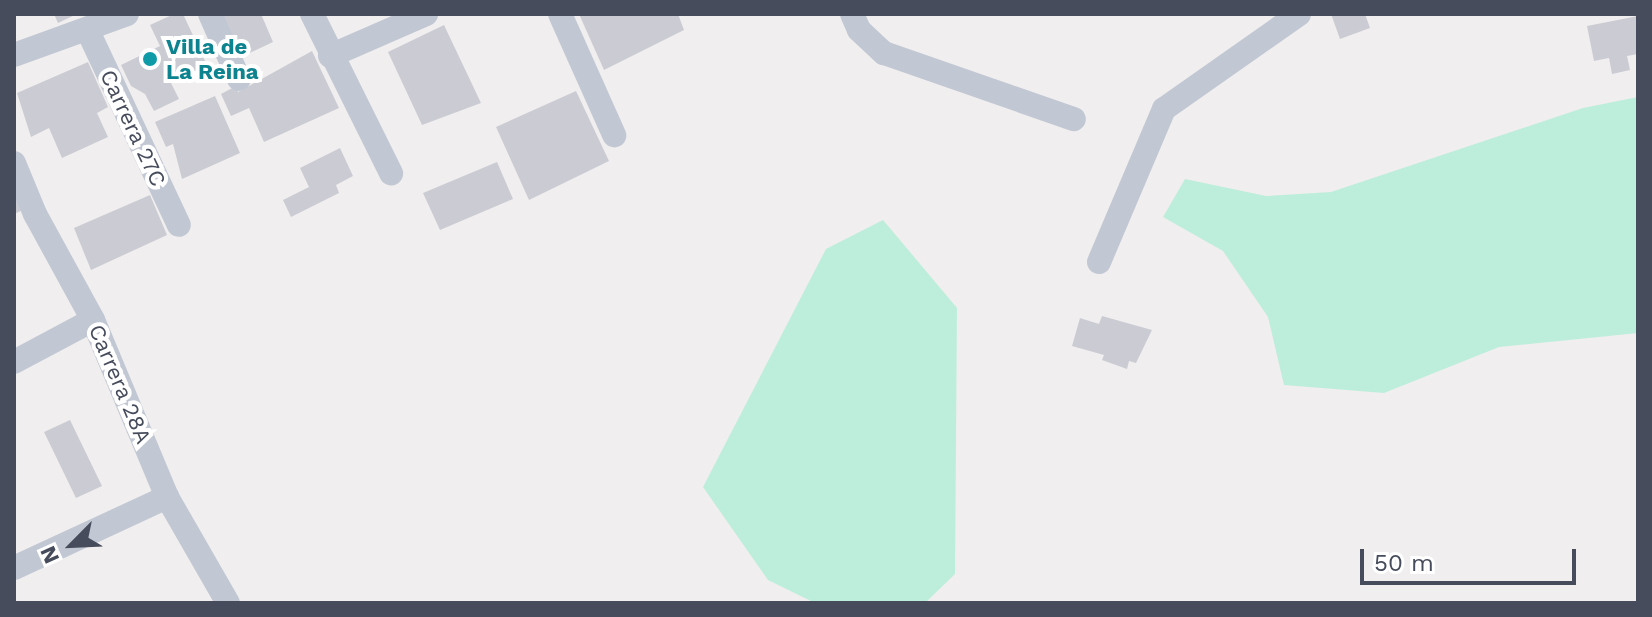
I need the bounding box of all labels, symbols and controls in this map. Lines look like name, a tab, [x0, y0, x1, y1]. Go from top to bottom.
place label: Villa de La Reina	[166, 33, 259, 84]
marker: Villa de La Reina	[141, 50, 159, 68]
street label: Carrera 27C	[94, 65, 172, 191]
street label: Carrera 28A	[83, 320, 157, 448]
north arrow	[32, 505, 112, 585]
scale bar	[1364, 533, 1580, 583]
text: N	[35, 542, 64, 568]
text: 50 m	[1374, 549, 1434, 577]

